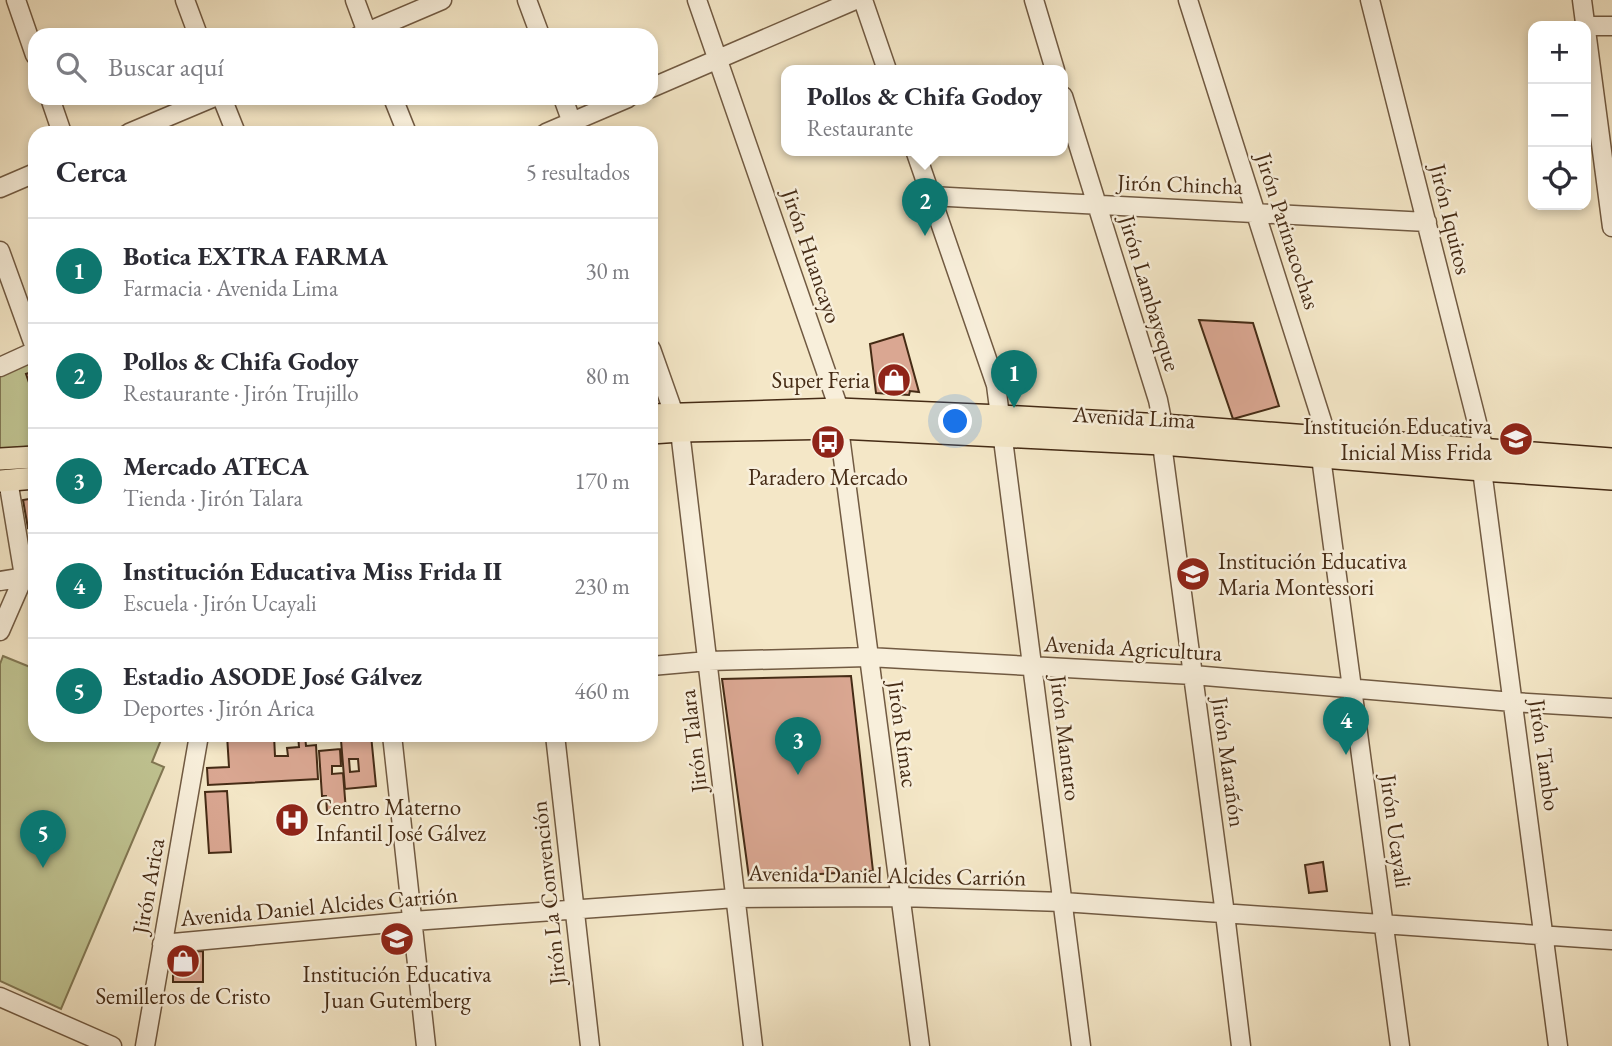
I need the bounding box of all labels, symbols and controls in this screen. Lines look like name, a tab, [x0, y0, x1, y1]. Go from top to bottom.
map controls	[1528, 21, 1591, 210]
button: +	[1528, 21, 1591, 84]
search box	[28, 28, 658, 105]
icon: search	[52, 48, 90, 86]
text: Buscar aquí	[108, 50, 224, 84]
popup	[781, 65, 1068, 156]
text: Pollos & Chifa Godoy	[807, 79, 1042, 113]
button: −	[1528, 84, 1591, 147]
text: Restaurante	[807, 113, 913, 143]
street label: Jirón Parinacochas	[1248, 147, 1327, 313]
button: locate	[1528, 147, 1591, 210]
text: Cerca	[56, 152, 127, 191]
text: 5 resultados	[526, 157, 630, 187]
street label: Jirón Iquitos	[1422, 159, 1479, 277]
street label: Jirón Chincha	[1115, 167, 1244, 201]
pin: 2	[902, 178, 948, 236]
street label: Jirón Huancayo	[774, 183, 849, 327]
street label: Jirón Lambayeque	[1111, 210, 1188, 375]
text: Botica EXTRA FARMA	[123, 239, 388, 273]
text: 1	[73, 256, 85, 286]
text: 30 m	[585, 256, 630, 286]
text: Farmacia · Avenida Lima	[123, 273, 338, 303]
text: Pollos & Chifa Godoy	[123, 344, 359, 378]
pin: 1	[991, 350, 1037, 408]
text: 2	[73, 361, 85, 391]
text: 80 m	[585, 361, 630, 391]
shop icon: Super Feria	[875, 361, 913, 399]
place label: Super Feria	[771, 365, 871, 395]
text: Restaurante · Jirón Trujillo	[123, 378, 359, 408]
street label: Avenida Lima	[1071, 399, 1197, 435]
your location	[938, 404, 972, 438]
place label: Institución Educativa Inicial Miss Frida	[1303, 411, 1493, 467]
school or university icon: Institución Educativa Inicial Miss Frida	[1497, 420, 1535, 458]
bus stop icon: Paradero Mercado	[809, 423, 847, 461]
text: Mercado ATECA	[123, 449, 309, 483]
place label: Paradero Mercado	[748, 462, 908, 492]
text: 3	[73, 466, 85, 496]
text: 170 m	[574, 466, 630, 496]
text: Tienda · Jirón Talara	[123, 483, 303, 513]
place label: Institución Educativa Maria Montessori	[1218, 546, 1408, 602]
text: Institución Educativa Miss Frida II	[123, 554, 502, 588]
school or university icon: Institución Educativa Maria Montessori	[1174, 555, 1212, 593]
text: 4	[73, 571, 85, 601]
text: 230 m	[574, 571, 630, 601]
text: Escuela · Jirón Ucayali	[123, 588, 317, 618]
street label: Avenida Agricultura	[1042, 628, 1224, 668]
text: Estadio ASODE José Gálvez	[123, 659, 422, 693]
street label: Jirón Mantaro	[1043, 671, 1089, 803]
text: 5	[73, 676, 85, 706]
text: 460 m	[574, 676, 630, 706]
street label: Jirón Rímac	[880, 677, 925, 789]
street label: Jirón Talara	[672, 687, 714, 796]
text: Deportes · Jirón Arica	[123, 693, 314, 723]
street label: Jirón Marañón	[1205, 693, 1253, 829]
street label: Jirón Tambo	[1522, 695, 1568, 813]
pin: 4	[1323, 697, 1369, 755]
pin: 3	[775, 717, 821, 775]
street label: Jirón Ucayali	[1373, 770, 1419, 890]
place label: Centro Materno Infantil José Gálvez	[316, 792, 486, 848]
street label: Jirón La Convención	[523, 799, 573, 989]
hospital icon: Centro Materno Infantil José Gálvez	[273, 801, 311, 839]
pin: 5	[20, 810, 66, 868]
street label: Jirón Arica	[124, 835, 171, 938]
street label: Avenida Daniel Alcides Carrión	[747, 858, 1026, 892]
street label: Avenida Daniel Alcides Carrión	[178, 879, 459, 933]
school or university icon: Institución Educativa Juan Gutemberg	[378, 920, 416, 958]
shop icon: Semilleros de Cristo	[164, 942, 202, 980]
place label: Institución Educativa Juan Gutemberg	[303, 959, 492, 1015]
place label: Semilleros de Cristo	[95, 981, 271, 1011]

